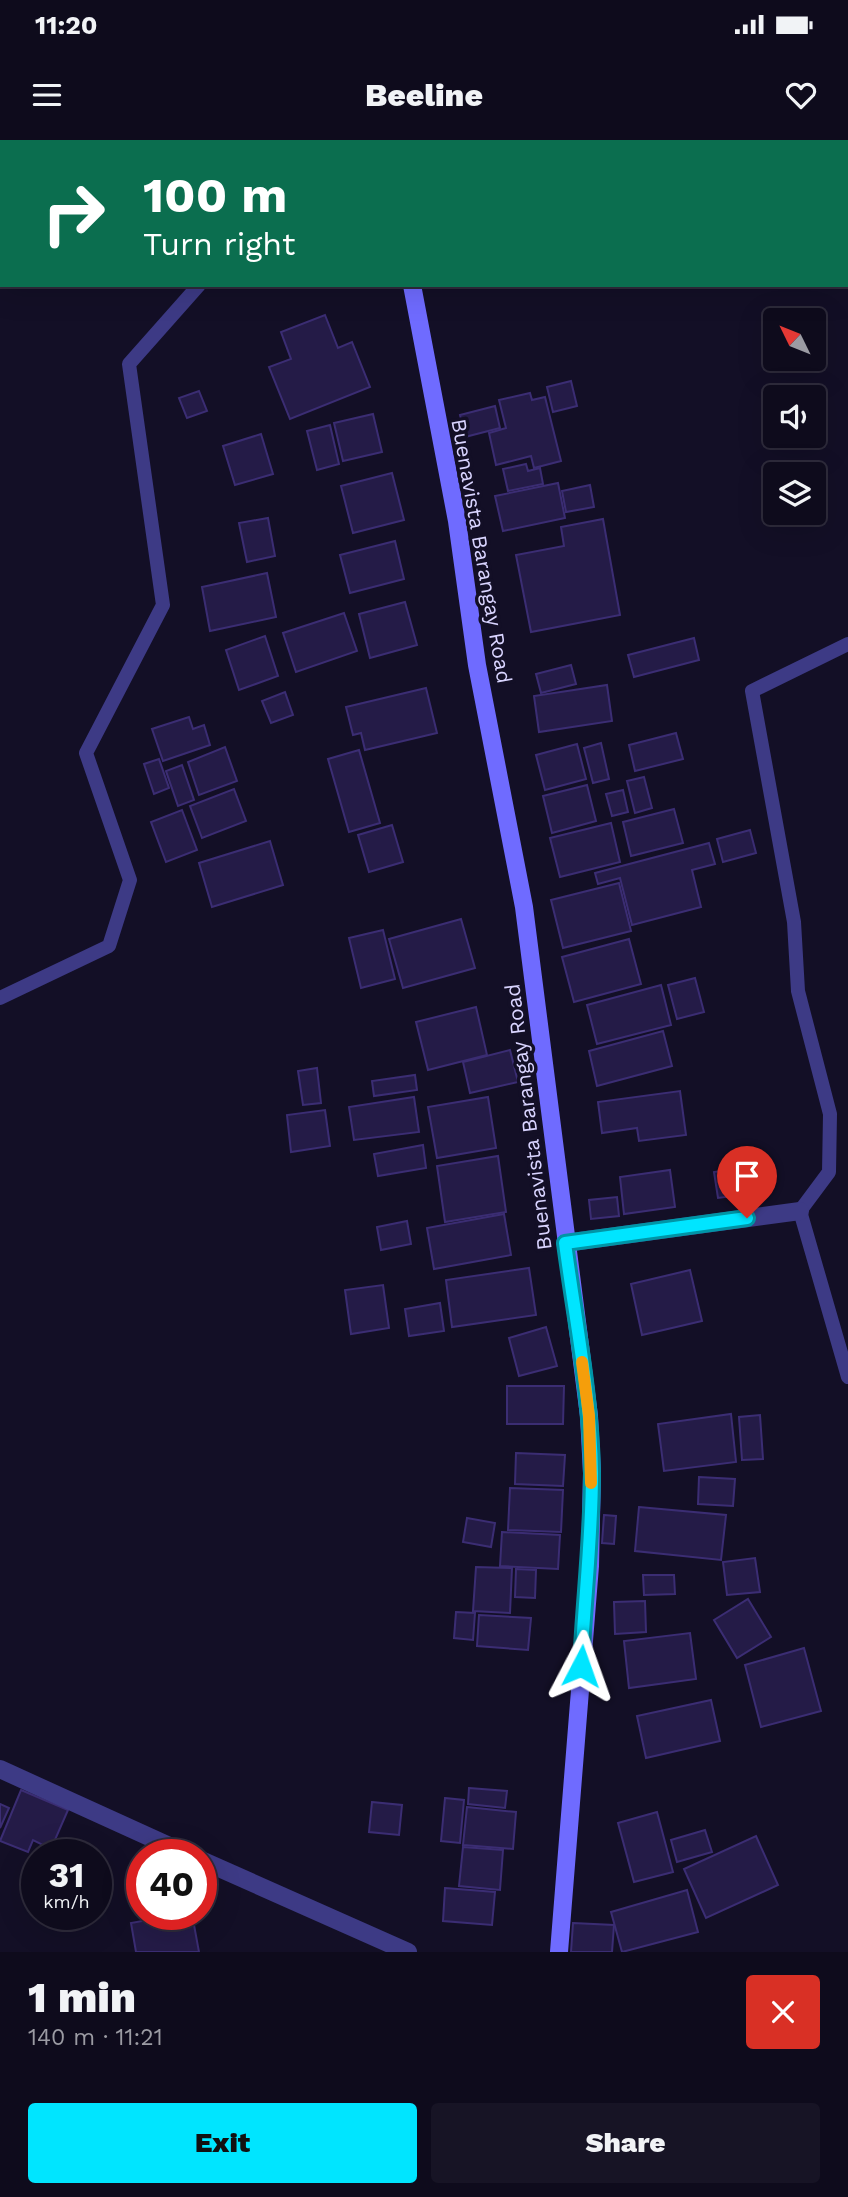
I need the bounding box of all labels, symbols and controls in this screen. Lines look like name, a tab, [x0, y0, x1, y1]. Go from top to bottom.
text: 11:20	[35, 10, 98, 40]
icon: menu	[28, 76, 66, 114]
text: Beeline	[365, 76, 483, 114]
icon: heart	[782, 76, 820, 114]
text: 100 m	[143, 166, 287, 224]
icon: right	[28, 168, 119, 259]
text: Turn right	[143, 225, 295, 263]
north arrow	[763, 308, 826, 371]
map controls	[763, 308, 826, 525]
button: sound	[763, 385, 826, 448]
street label: Buenavista Barangay Road	[446, 417, 518, 685]
button: layers	[763, 462, 826, 525]
street label: Buenavista Barangay Road	[499, 982, 557, 1252]
pin	[717, 1146, 777, 1218]
icon: arrive	[728, 1157, 766, 1195]
position arrow	[544, 1629, 618, 1703]
speed limit sign: 40	[126, 1839, 217, 1930]
text: 31	[49, 1854, 84, 1896]
text: km/h	[43, 1891, 90, 1912]
text: 1 min	[28, 1973, 136, 2022]
button: close	[746, 1975, 820, 2049]
text: 140 m · 11:21	[28, 2024, 163, 2051]
button: Exit	[28, 2103, 417, 2183]
button: Share	[431, 2103, 820, 2183]

